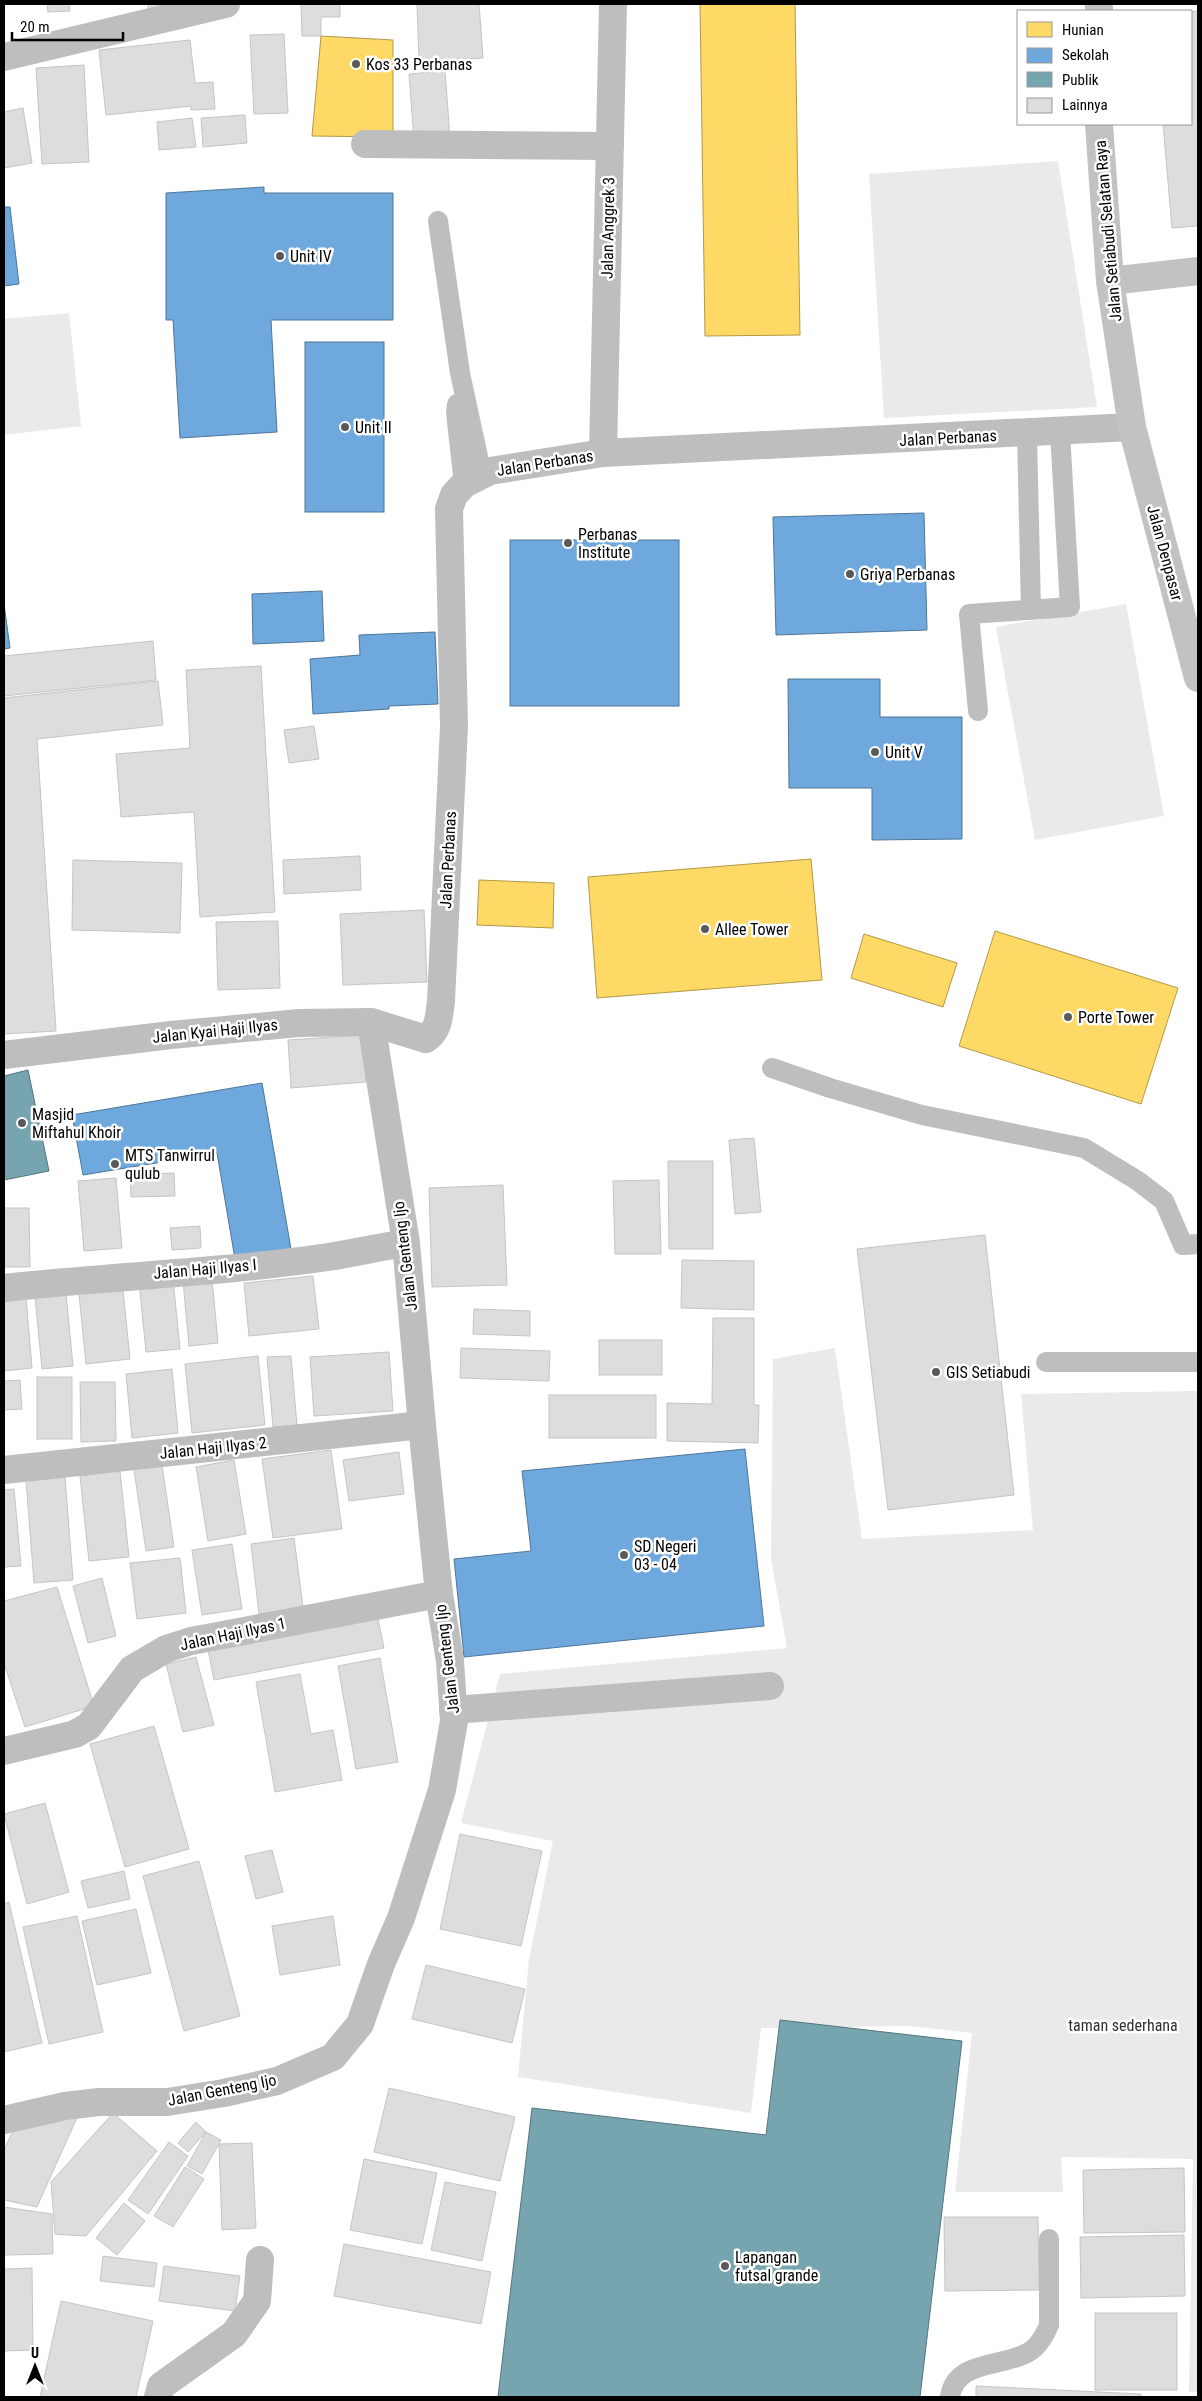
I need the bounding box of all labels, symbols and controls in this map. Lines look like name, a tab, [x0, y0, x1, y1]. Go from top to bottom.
scale bar	[12, 10, 124, 42]
legend	[1017, 10, 1192, 125]
text: 20 m	[20, 18, 50, 36]
text: Hunian	[1062, 21, 1104, 39]
text: Sekolah	[1062, 46, 1109, 64]
place label: Kos 33 Perbanas	[366, 55, 472, 74]
marker: Kos 33 Perbanas	[350, 58, 362, 70]
text: Publik	[1062, 71, 1099, 89]
text: Lainnya	[1062, 96, 1108, 114]
street label: Jalan Setiabudi Selatan Raya	[1091, 139, 1125, 323]
street label: Jalan Anggrek 3	[598, 177, 618, 279]
place label: Unit IV	[290, 247, 332, 266]
marker: Unit IV	[274, 250, 286, 262]
place label: Unit II	[355, 418, 392, 437]
marker: Unit II	[339, 421, 351, 433]
street label: Jalan Perbanas	[899, 426, 997, 450]
street label: Jalan Perbanas	[495, 446, 595, 480]
street label: Jalan Denpasar	[1143, 503, 1187, 603]
place label: Perbanas Institute	[578, 525, 637, 562]
marker: Perbanas Institute	[562, 537, 574, 549]
place label: Griya Perbanas	[860, 565, 955, 584]
marker: Griya Perbanas	[844, 568, 856, 580]
place label: Unit V	[885, 743, 923, 762]
marker: Unit V	[869, 746, 881, 758]
street label: Jalan Perbanas	[436, 811, 460, 909]
place label: Allee Tower	[715, 920, 788, 939]
marker: Allee Tower	[699, 923, 711, 935]
place label: Porte Tower	[1078, 1008, 1154, 1027]
marker: Porte Tower	[1062, 1011, 1074, 1023]
street label: Jalan Kyai Haji Ilyas	[151, 1015, 279, 1047]
place label: Masjid Miftahul Khoir	[32, 1105, 121, 1142]
marker: Masjid Miftahul Khoir	[16, 1117, 28, 1129]
place label: MTS Tanwirrul qulub	[125, 1146, 215, 1183]
marker: MTS Tanwirrul qulub	[109, 1158, 121, 1170]
street label: Jalan Genteng Ijo	[389, 1200, 421, 1312]
street label: Jalan Haji Ilyas I	[153, 1255, 257, 1283]
place label: GIS Setiabudi	[946, 1363, 1031, 1382]
marker: GIS Setiabudi	[930, 1366, 942, 1378]
street label: Jalan Haji Ilyas 2	[159, 1433, 268, 1463]
place label: SD Negeri 03 - 04	[634, 1537, 696, 1574]
marker: SD Negeri 03 - 04	[618, 1549, 630, 1561]
street label: Jalan Genteng Ijo	[431, 1603, 463, 1715]
street label: Jalan Haji Ilyas 1	[178, 1614, 288, 1654]
park label: taman sederhana	[1068, 2016, 1178, 2035]
street label: Jalan Genteng Ijo	[166, 2070, 278, 2110]
place label: Lapangan futsal grande	[735, 2248, 818, 2285]
marker: Lapangan futsal grande	[719, 2260, 731, 2272]
north arrow	[10, 2341, 60, 2391]
text: U	[31, 2345, 39, 2361]

